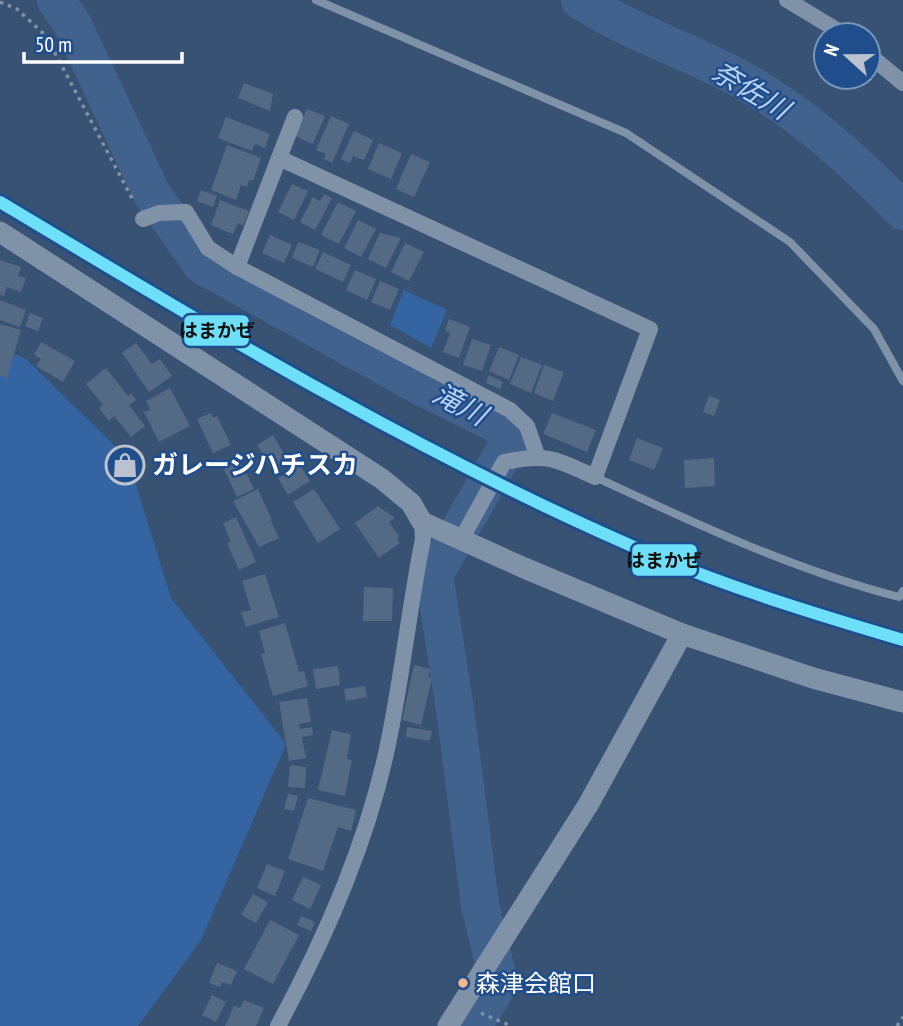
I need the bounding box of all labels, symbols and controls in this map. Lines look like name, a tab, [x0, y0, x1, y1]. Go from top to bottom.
scale bar	[24, 21, 182, 65]
north arrow	[812, 21, 882, 91]
text: 50 m	[35, 31, 72, 58]
text: N	[818, 41, 844, 59]
water label: 奈佐川	[706, 52, 799, 129]
line badge: はまかぜ	[183, 314, 250, 347]
text: はまかぜ	[179, 318, 255, 342]
water label: 滝川	[427, 374, 496, 434]
shop icon: ガレージハチスカ	[104, 444, 146, 486]
place label: ガレージハチスカ	[152, 448, 358, 481]
line badge: はまかぜ	[631, 543, 698, 577]
text: はまかぜ	[626, 548, 702, 572]
place label: 森津会館口	[476, 968, 596, 999]
marker: 森津会館口	[456, 976, 470, 990]

